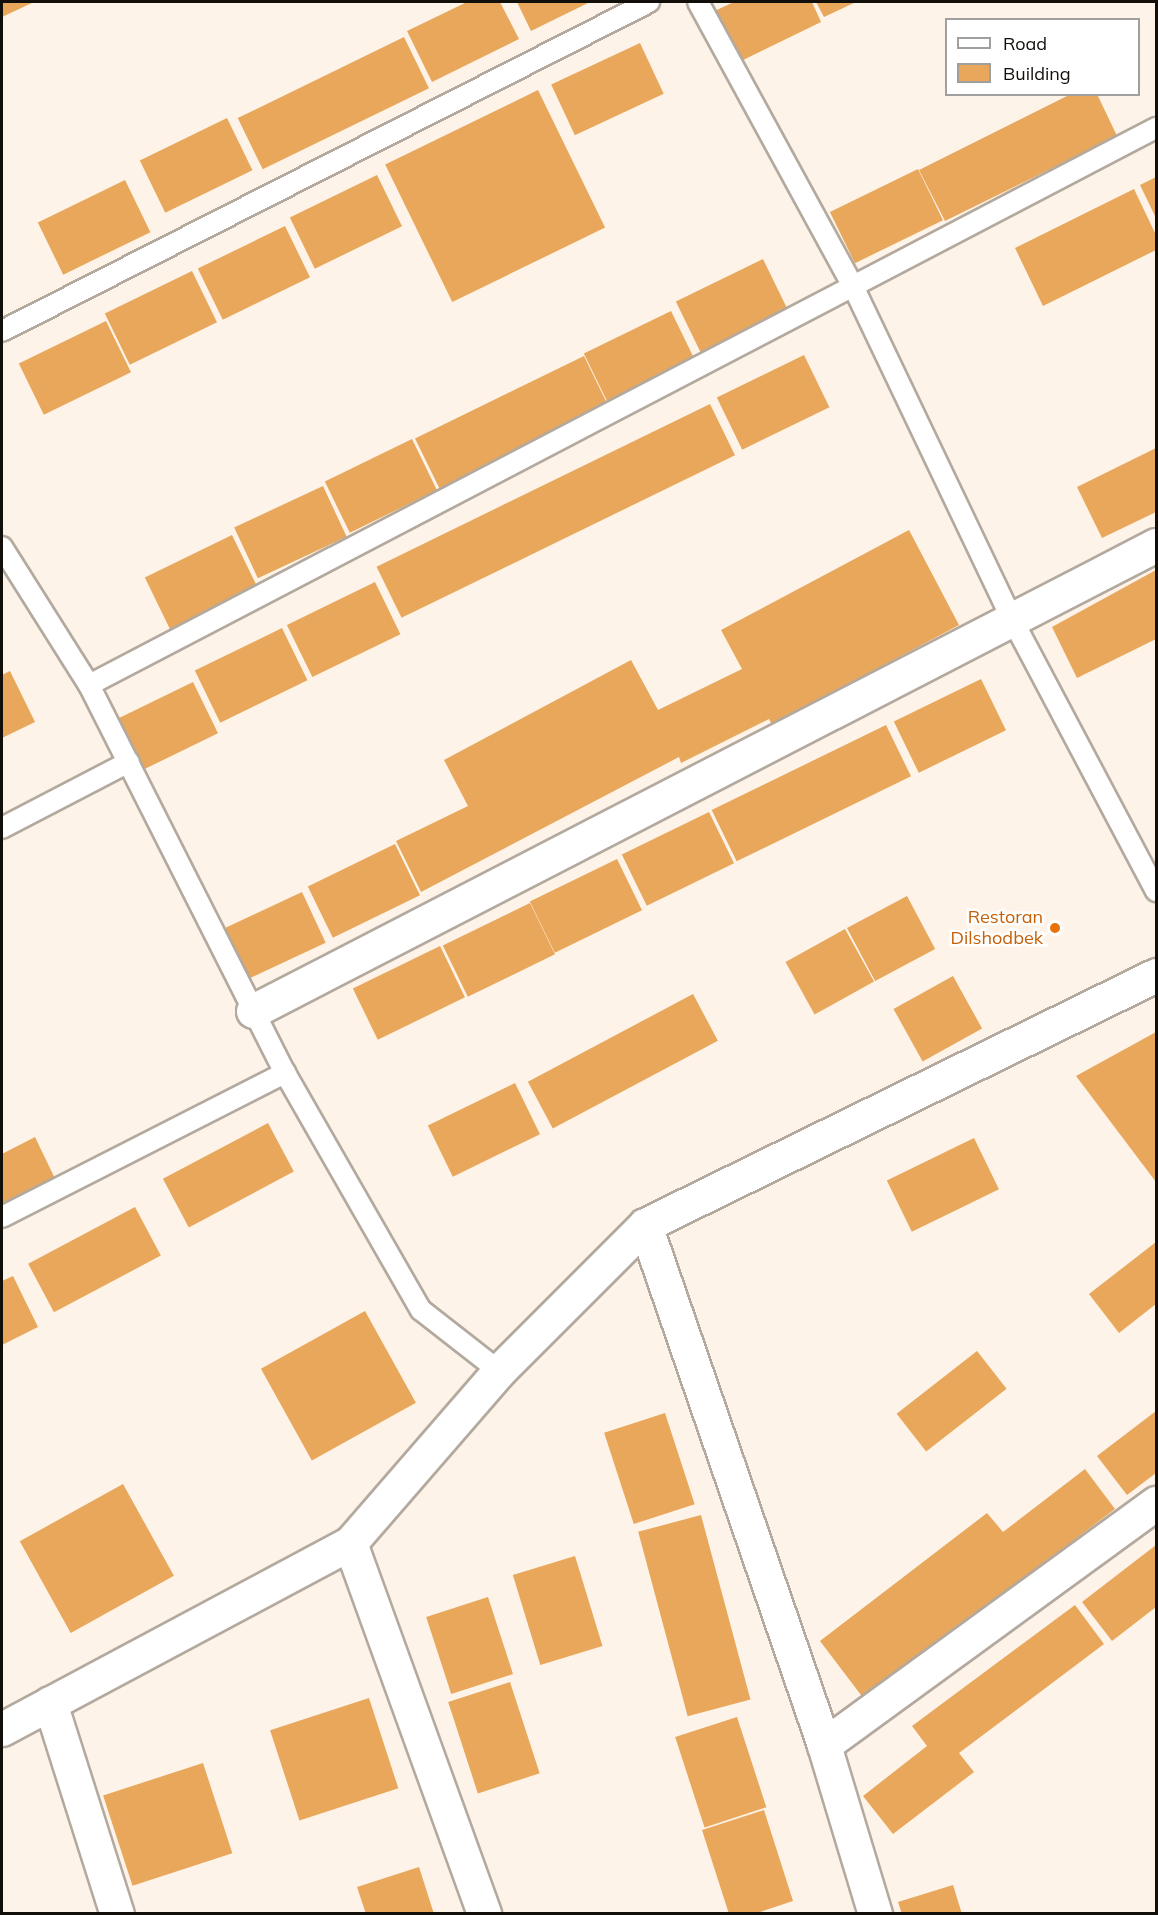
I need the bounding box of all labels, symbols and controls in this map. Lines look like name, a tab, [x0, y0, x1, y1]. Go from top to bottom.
legend	[945, 18, 1140, 96]
text: Road	[1003, 32, 1047, 55]
text: Building	[1003, 62, 1071, 85]
place label: Restoran Dilshodbek	[951, 907, 1043, 950]
marker: Restoran Dilshodbek	[1048, 921, 1062, 935]

